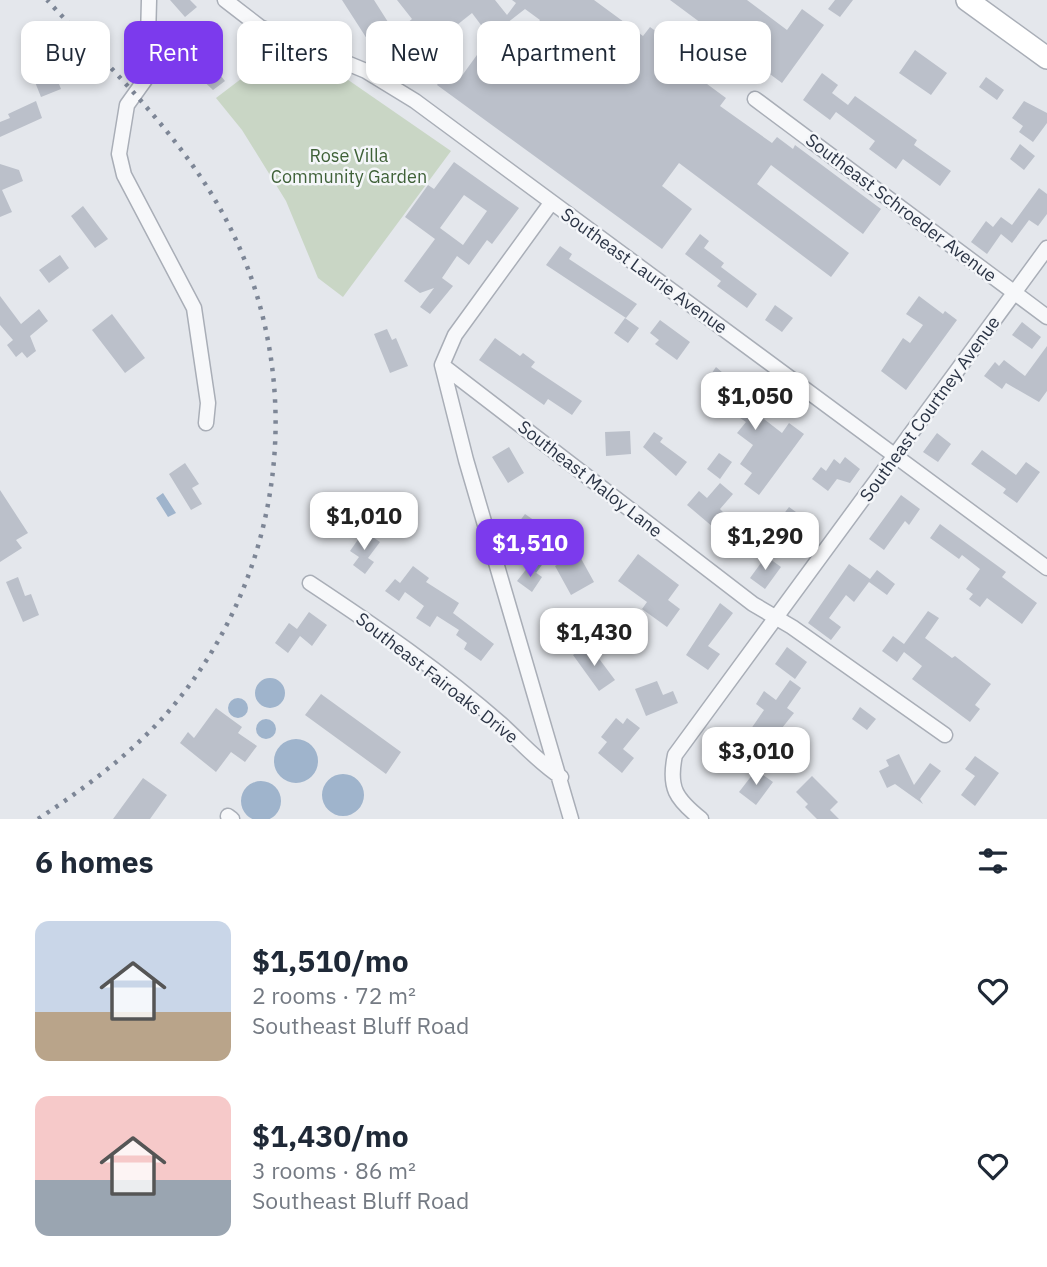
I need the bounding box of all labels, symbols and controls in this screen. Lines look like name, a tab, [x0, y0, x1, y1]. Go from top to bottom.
chip: Buy	[21, 21, 110, 84]
chip: Rent	[124, 21, 223, 84]
chip: Filters	[237, 21, 352, 84]
chip: New	[366, 21, 463, 84]
chip: Apartment	[477, 21, 640, 84]
chip: House	[654, 21, 771, 84]
street label: Southeast Schroeder Avenue	[801, 128, 1002, 287]
park label: Rose Villa Community Garden	[271, 144, 427, 188]
street label: Southeast Laurie Avenue	[557, 202, 732, 339]
street label: Southeast Courtney Avenue	[855, 311, 1005, 506]
pin: $1,050	[698, 372, 812, 432]
text: $1,050	[717, 380, 793, 410]
street label: Southeast Maloy Lane	[513, 415, 667, 542]
pin: $1,010	[307, 492, 421, 552]
text: $1,010	[326, 500, 402, 530]
pin: $1,290	[708, 512, 822, 572]
pin: $1,510	[473, 520, 587, 579]
text: $1,290	[727, 520, 803, 550]
text: $1,510	[492, 527, 568, 557]
street label: Southeast Fairoaks Drive	[352, 607, 523, 748]
pin: $1,430	[537, 608, 651, 668]
text: $1,430	[556, 616, 632, 646]
pin: $3,010	[699, 728, 813, 787]
text: $3,010	[718, 735, 794, 765]
text: 6 homes	[35, 842, 154, 881]
icon: filters	[974, 842, 1012, 880]
text: $1,510/mo	[252, 941, 409, 980]
icon: home	[91, 949, 175, 1033]
icon: heart	[974, 972, 1012, 1010]
text: 2 rooms · 72 m²	[252, 980, 416, 1010]
text: Southeast Bluff Road	[252, 1010, 469, 1040]
text: $1,430/mo	[252, 1116, 409, 1155]
icon: home	[91, 1124, 175, 1208]
icon: heart	[974, 1147, 1012, 1185]
text: 3 rooms · 86 m²	[252, 1155, 416, 1185]
text: Southeast Bluff Road	[252, 1185, 469, 1215]

